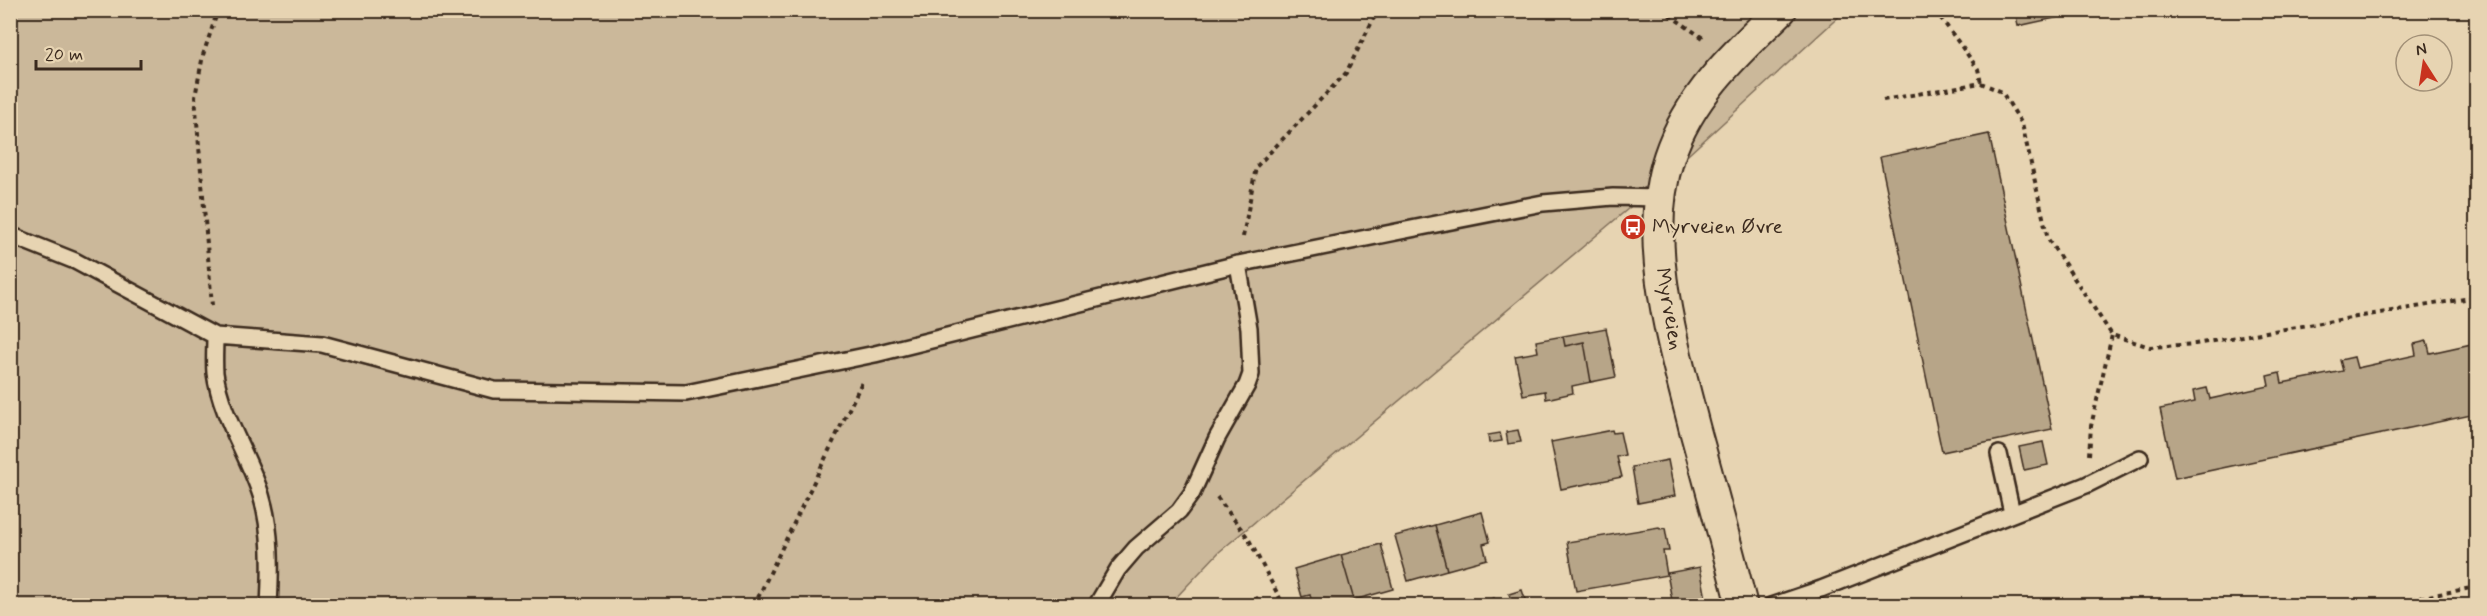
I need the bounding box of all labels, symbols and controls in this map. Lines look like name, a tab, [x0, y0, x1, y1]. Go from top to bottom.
scale bar	[36, 33, 141, 71]
north arrow	[2394, 33, 2454, 93]
text: N	[2414, 38, 2429, 61]
text: 20 m	[45, 43, 83, 67]
bus stop icon: Myrveien Øvre	[1618, 212, 1648, 242]
place label: Myrveien Øvre	[1652, 213, 1783, 241]
street label: Myrveien	[1648, 266, 1690, 352]

